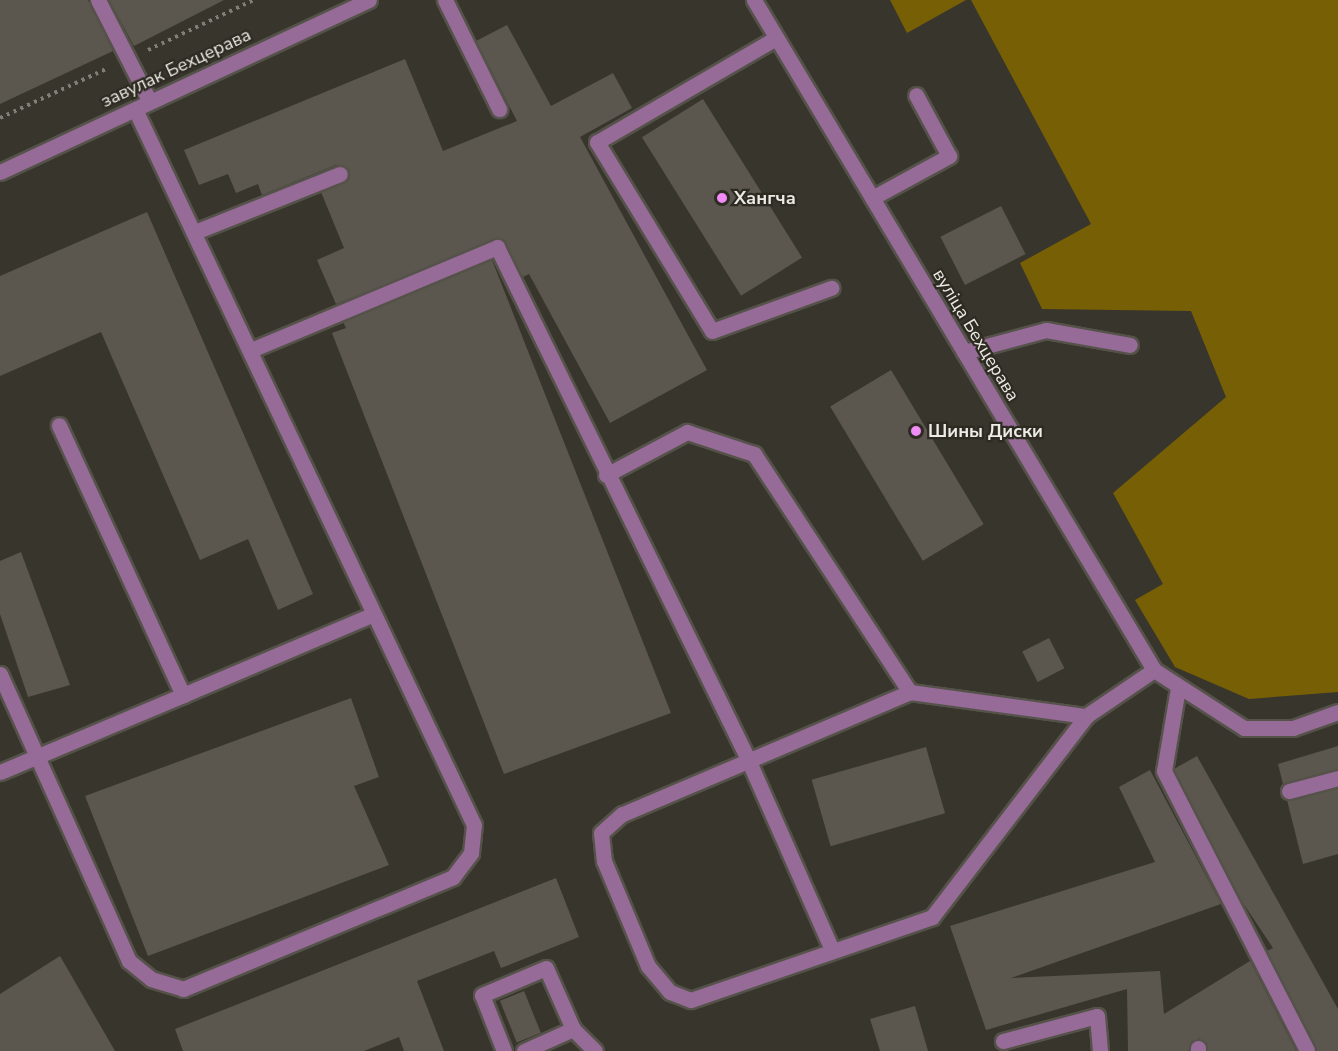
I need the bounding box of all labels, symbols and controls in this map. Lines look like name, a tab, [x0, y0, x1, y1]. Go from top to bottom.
street label: завулак Бехцерава	[98, 24, 254, 112]
place label: Хангча	[734, 187, 796, 209]
marker: Хангча	[715, 191, 729, 205]
street label: вуліца Бехцерава	[928, 265, 1024, 405]
place label: Шины Диски	[928, 420, 1043, 442]
marker: Шины Диски	[909, 424, 923, 438]

